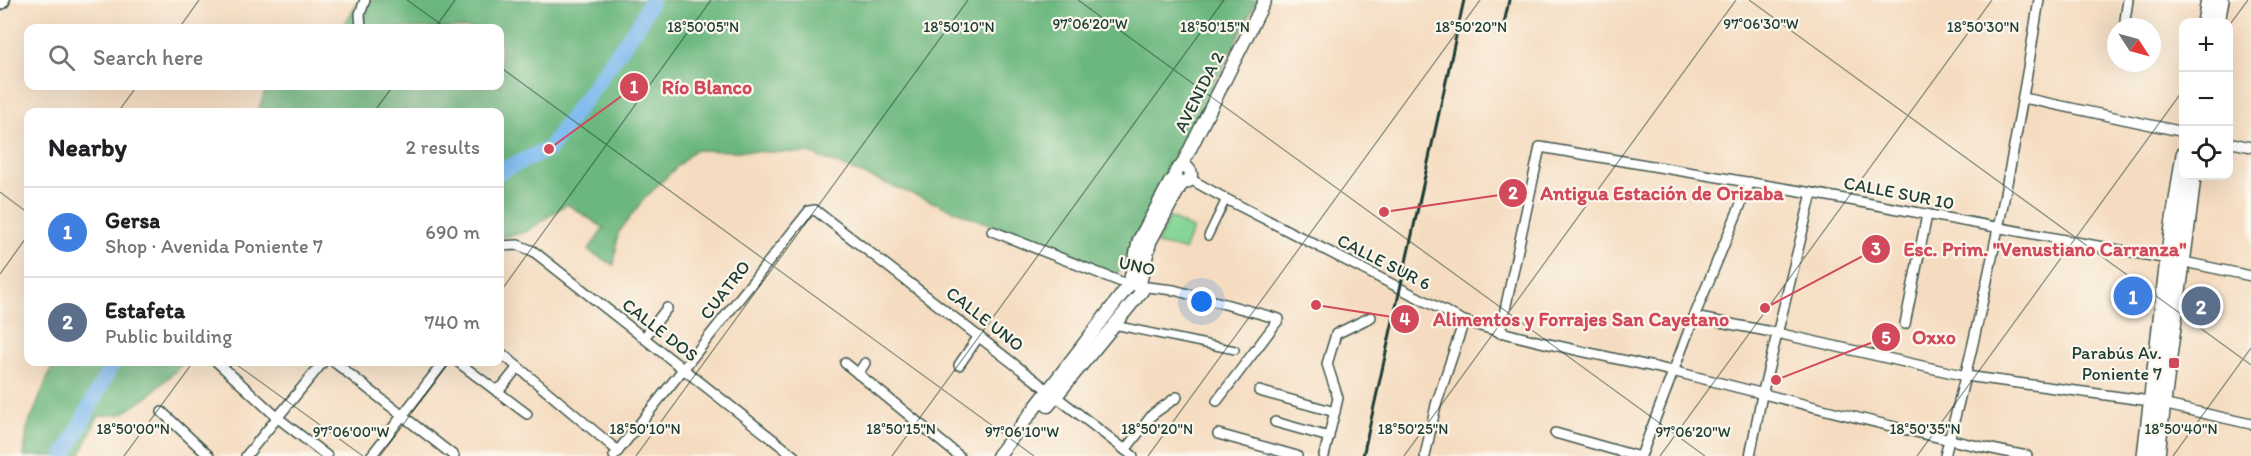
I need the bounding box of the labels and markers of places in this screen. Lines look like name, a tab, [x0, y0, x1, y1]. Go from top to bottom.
callout: Río Blanco	[619, 68, 765, 106]
callout: Antigua Estación de Orizaba	[1498, 174, 1796, 212]
callout: Esc. Prim. "Venustiano Carranza"	[1861, 230, 2198, 268]
pin: 1	[2114, 274, 2152, 318]
pin: 2	[2182, 284, 2220, 328]
callout: Alimentos y Forrajes San Cayetano	[1390, 300, 1741, 338]
callout: Oxxo	[1871, 318, 1968, 356]
place label: Parabús Av. Poniente 7	[2071, 342, 2162, 385]
marker: Parabús Av. Poniente 7	[2167, 356, 2181, 370]

